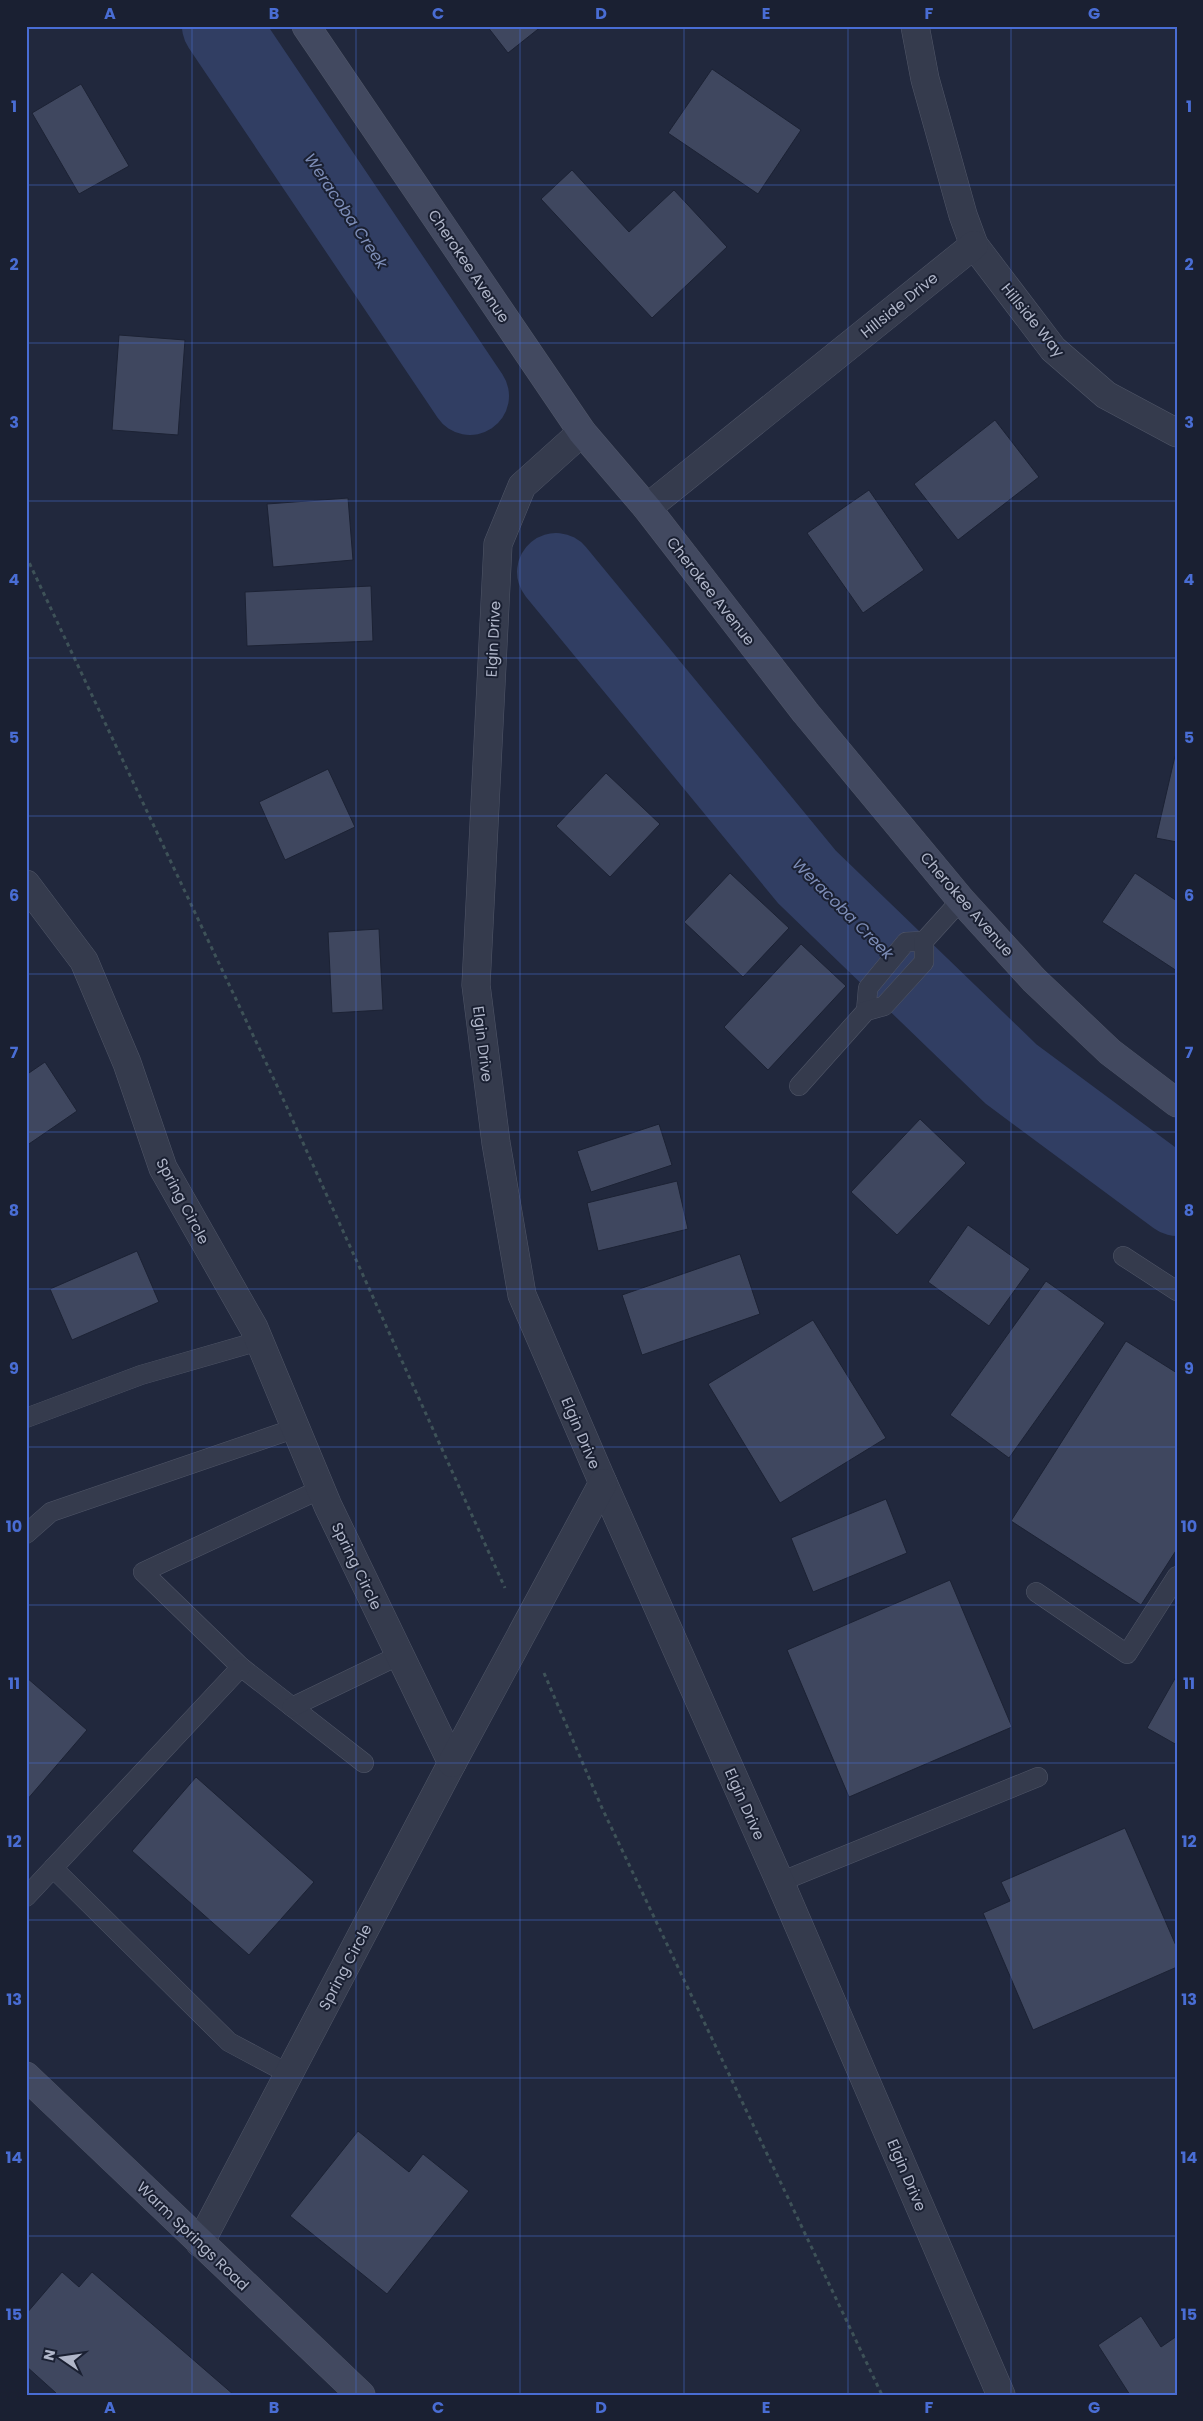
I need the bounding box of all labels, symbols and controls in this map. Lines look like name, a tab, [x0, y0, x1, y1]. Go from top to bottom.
text: A	[104, 2, 116, 25]
text: B	[269, 2, 279, 25]
text: C	[432, 2, 444, 25]
text: D	[595, 2, 607, 25]
text: E	[762, 2, 770, 25]
text: F	[925, 2, 934, 25]
text: G	[1088, 2, 1100, 25]
text: 1	[11, 95, 17, 118]
text: 1	[1186, 95, 1192, 118]
water label: Weracoba Creek	[299, 149, 394, 274]
street label: Cherokee Avenue	[423, 205, 515, 327]
text: 2	[9, 253, 19, 276]
text: 2	[1184, 253, 1194, 276]
street label: Hillside Drive	[856, 267, 942, 343]
street label: Hillside Way	[997, 279, 1070, 362]
text: 3	[9, 411, 19, 434]
text: 3	[1184, 411, 1194, 434]
street label: Cherokee Avenue	[662, 532, 760, 650]
text: 4	[9, 568, 20, 591]
text: 4	[1184, 568, 1195, 591]
street label: Elgin Drive	[481, 600, 505, 678]
text: 5	[9, 726, 19, 749]
text: 5	[1184, 726, 1194, 749]
street label: Cherokee Avenue	[916, 847, 1018, 961]
water label: Weracoba Creek	[787, 853, 899, 965]
text: 6	[9, 884, 19, 907]
text: 6	[1184, 884, 1194, 907]
street label: Elgin Drive	[468, 1005, 498, 1083]
text: 7	[10, 1041, 19, 1064]
text: 7	[1185, 1041, 1194, 1064]
street label: Spring Circle	[151, 1154, 215, 1248]
text: 8	[9, 1199, 19, 1222]
text: 8	[1184, 1199, 1194, 1222]
text: 9	[9, 1357, 19, 1380]
text: 9	[1184, 1357, 1194, 1380]
street label: Elgin Drive	[556, 1394, 606, 1472]
text: 10	[6, 1515, 22, 1538]
text: 10	[1181, 1515, 1197, 1538]
street label: Spring Circle	[327, 1519, 387, 1613]
text: 11	[8, 1672, 20, 1695]
text: 11	[1183, 1672, 1195, 1695]
street label: Elgin Drive	[720, 1765, 770, 1843]
text: 12	[6, 1830, 22, 1853]
text: 12	[1181, 1830, 1197, 1853]
street label: Spring Circle	[313, 1920, 377, 2014]
text: 13	[6, 1988, 22, 2011]
text: 13	[1181, 1988, 1197, 2011]
street label: Elgin Drive	[882, 2136, 932, 2214]
text: 14	[6, 2146, 23, 2169]
text: 14	[1181, 2146, 1198, 2169]
street label: Warm Springs Road	[132, 2177, 254, 2295]
text: 15	[6, 2303, 22, 2326]
text: 15	[1181, 2303, 1197, 2326]
north arrow	[38, 2334, 88, 2384]
text: N	[38, 2348, 60, 2362]
text: A	[104, 2396, 116, 2419]
text: B	[269, 2396, 279, 2419]
text: C	[432, 2396, 444, 2419]
text: D	[595, 2396, 607, 2419]
text: E	[762, 2396, 770, 2419]
text: F	[925, 2396, 934, 2419]
text: G	[1088, 2396, 1100, 2419]

